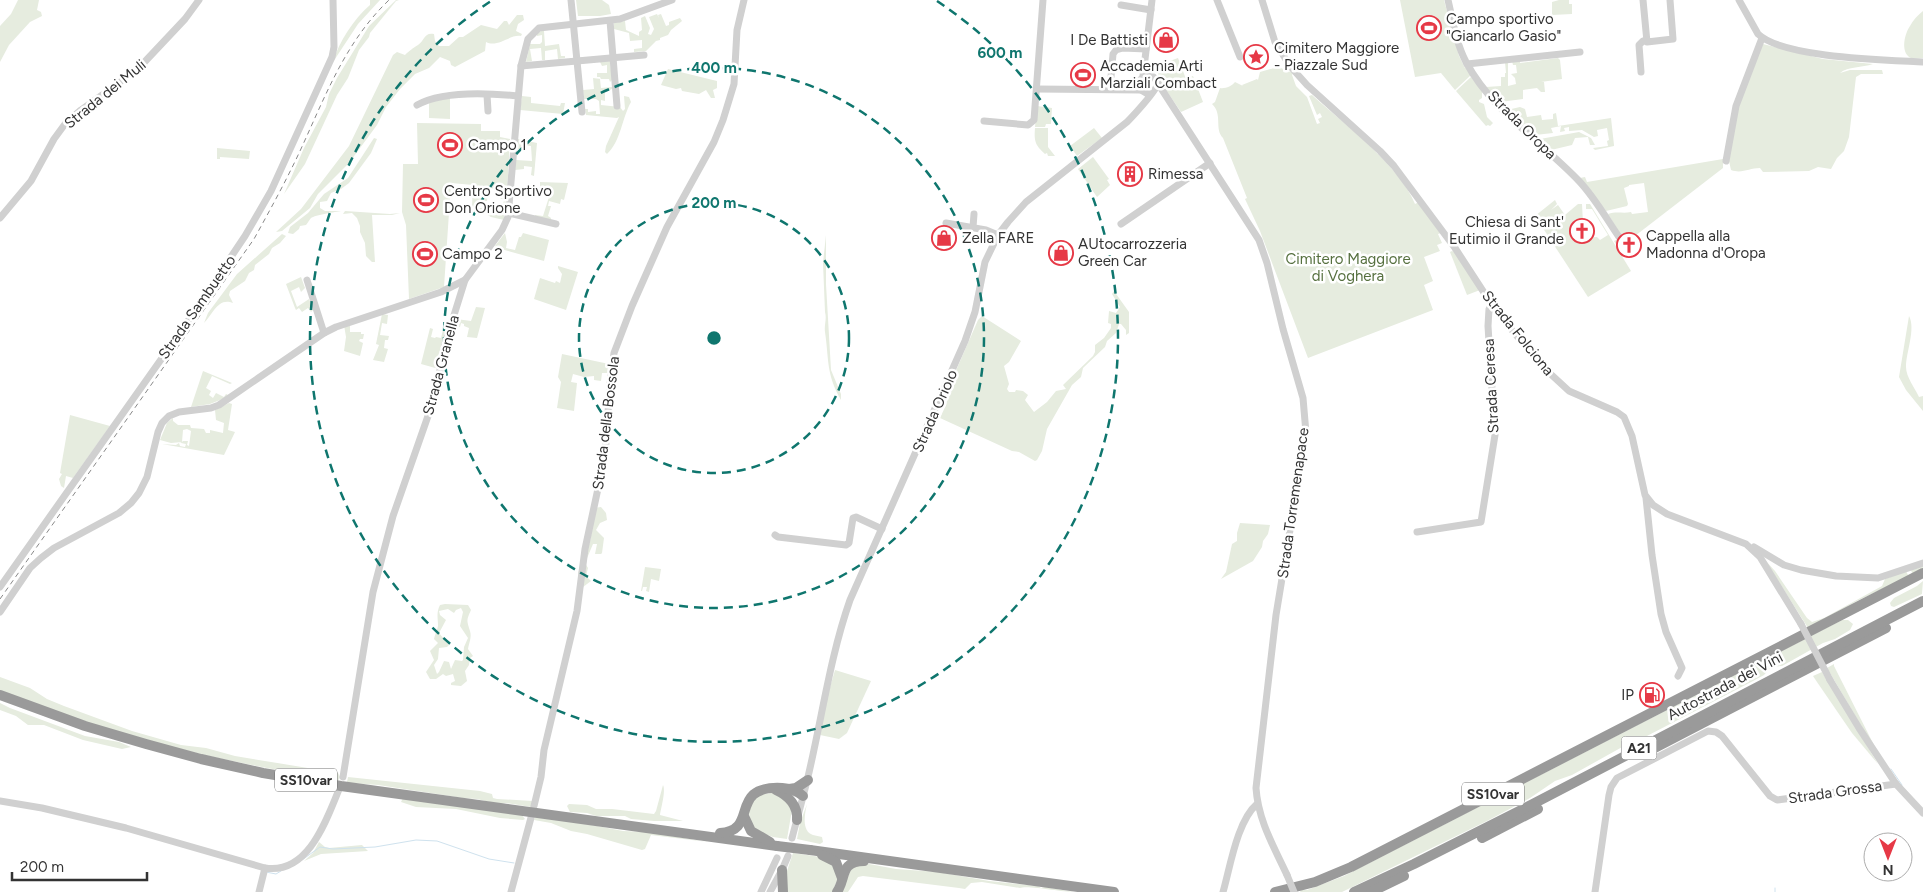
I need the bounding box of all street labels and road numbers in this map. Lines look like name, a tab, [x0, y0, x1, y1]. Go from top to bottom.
street label: Strada dei Muli	[61, 56, 149, 132]
street label: Strada Oropa	[1484, 87, 1560, 163]
street label: Strada Sambuetto	[154, 251, 240, 362]
street label: Strada Folciona	[1478, 287, 1558, 379]
street label: Strada Granella	[419, 313, 463, 417]
street label: Strada Ceresa	[1480, 338, 1502, 434]
street label: Strada della Bossola	[589, 355, 623, 491]
street label: Strada Oriolo	[909, 367, 961, 455]
street label: Strada Torremenapace	[1274, 427, 1312, 579]
street label: Autostrada dei Vini	[1664, 648, 1786, 724]
road number: A21	[1622, 736, 1656, 760]
road number: SS10var	[275, 768, 337, 792]
street label: Strada Grossa	[1787, 777, 1883, 807]
road number: SS10var	[1462, 782, 1524, 806]

